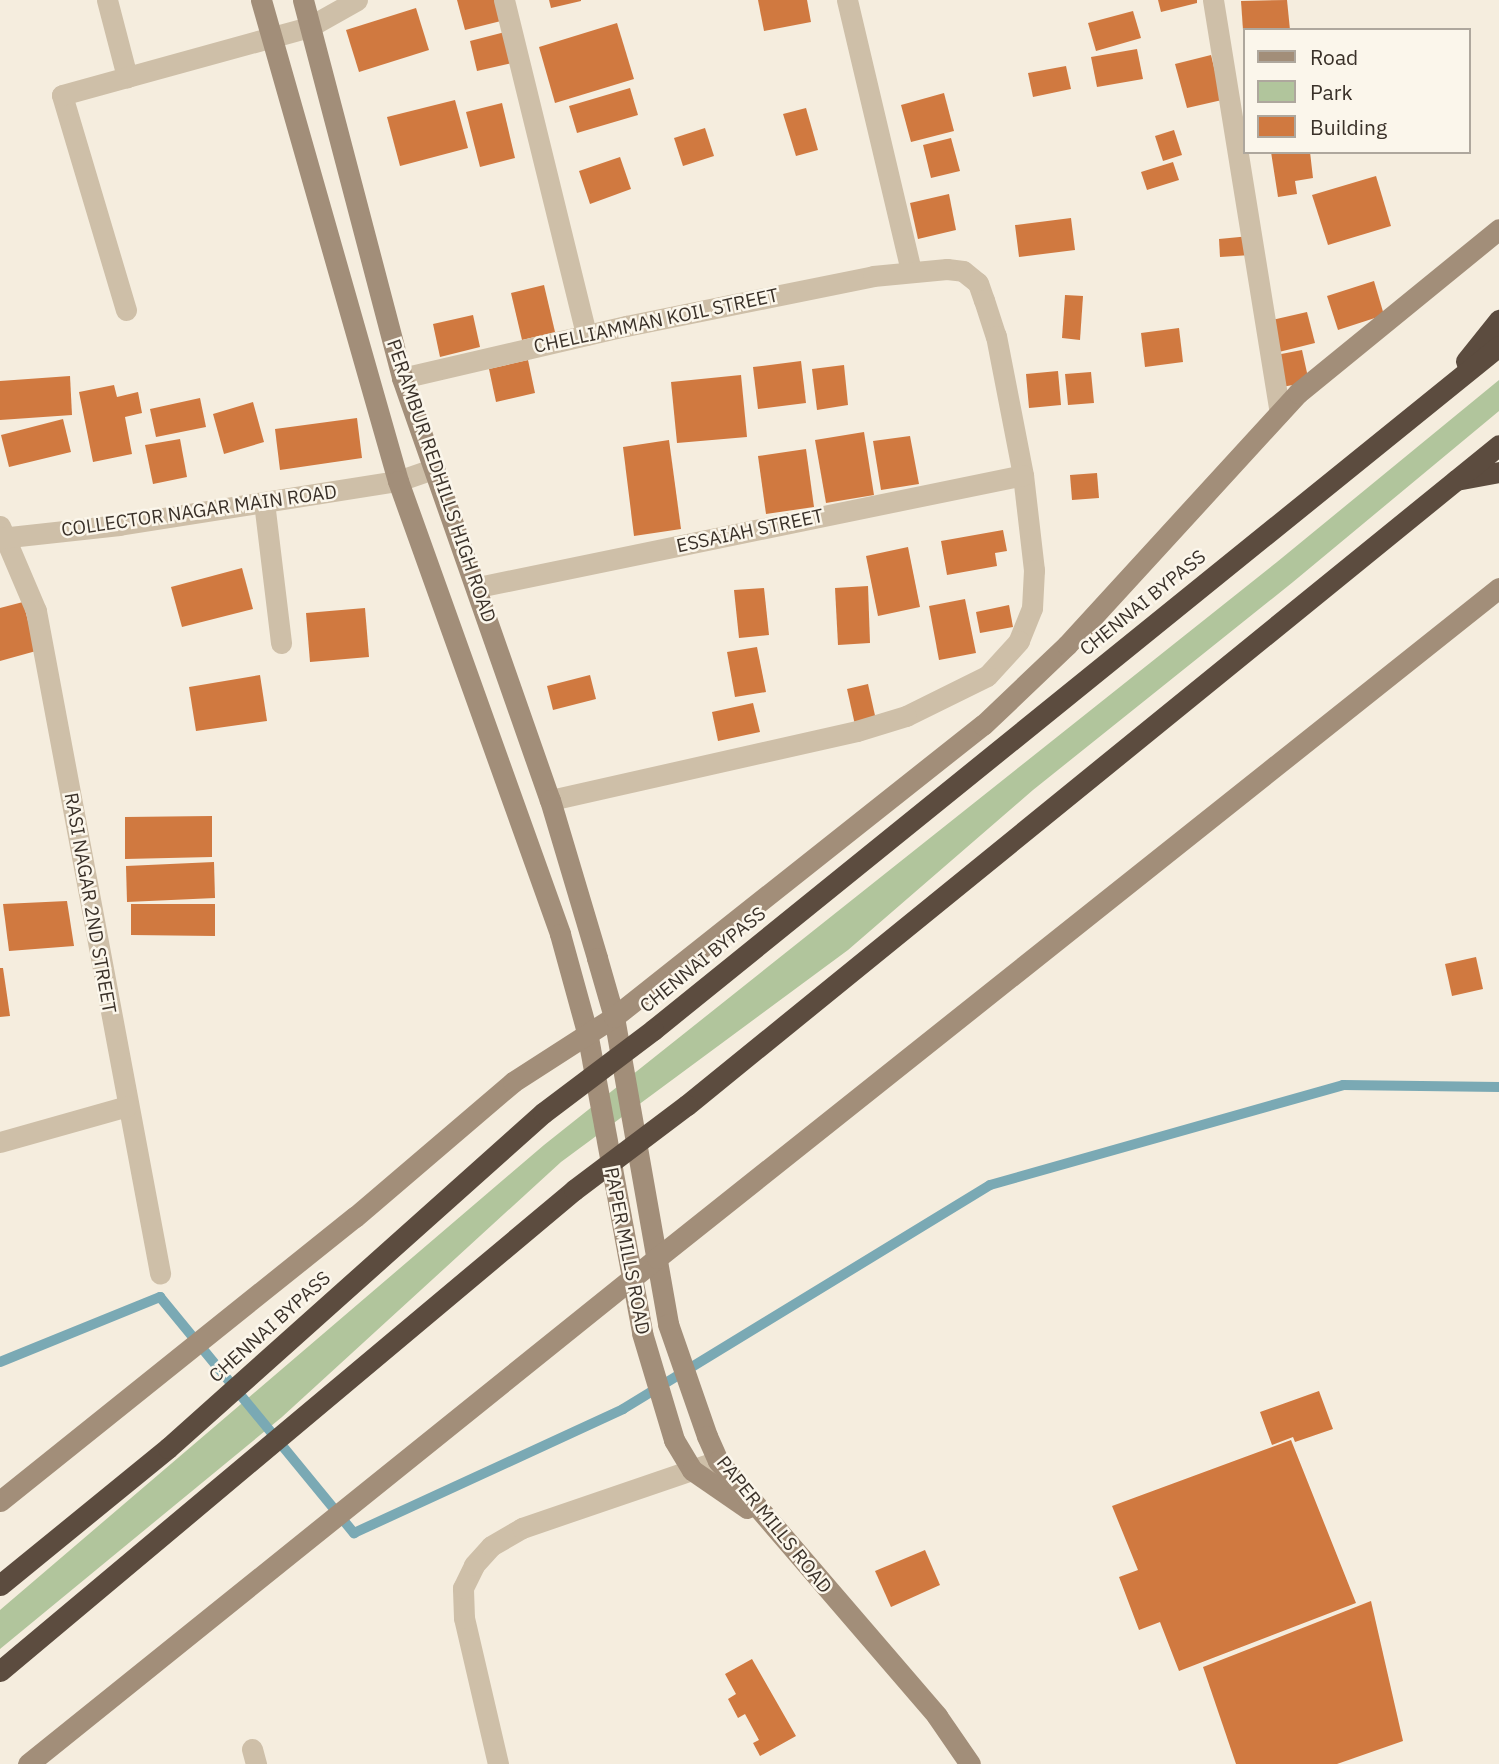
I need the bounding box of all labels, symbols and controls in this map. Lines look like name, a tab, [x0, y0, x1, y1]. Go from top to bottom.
legend	[1244, 28, 1471, 154]
text: Road	[1310, 43, 1358, 71]
text: Park	[1310, 78, 1353, 106]
text: Building	[1310, 113, 1387, 141]
street label: CHELLIAMMAN KOIL STREET	[532, 284, 780, 358]
street label: PERAMBUR REDHILLS HIGH ROAD	[382, 336, 500, 626]
street label: COLLECTOR NAGAR MAIN ROAD	[60, 480, 338, 542]
street label: ESSAIAH STREET	[674, 504, 826, 558]
street label: CHENNAI BYPASS	[1075, 545, 1211, 661]
street label: RASI NAGAR 2ND STREET	[59, 791, 121, 1015]
street label: CHENNAI BYPASS	[635, 902, 771, 1018]
street label: PAPER MILLS ROAD	[600, 1166, 654, 1336]
street label: CHENNAI BYPASS	[205, 1267, 335, 1387]
street label: PAPER MILLS ROAD	[712, 1452, 836, 1598]

